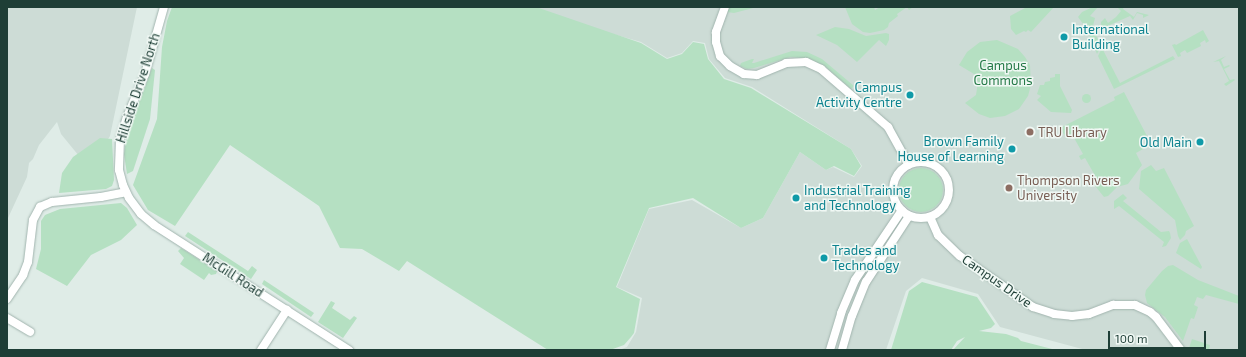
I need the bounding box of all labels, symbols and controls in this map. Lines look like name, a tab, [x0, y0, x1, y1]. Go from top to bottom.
place label: International Building	[1072, 22, 1149, 53]
street label: Hillside Drive North	[113, 31, 163, 145]
marker: International Building	[1059, 32, 1069, 42]
park label: Campus Commons	[973, 58, 1033, 89]
place label: Campus Activity Centre	[816, 80, 902, 111]
marker: Campus Activity Centre	[905, 90, 915, 100]
place label: TRU Library	[1038, 124, 1107, 140]
marker: TRU Library	[1025, 127, 1035, 137]
place label: Brown Family House of Learning	[897, 134, 1004, 165]
place label: Old Main	[1140, 134, 1192, 150]
marker: Old Main	[1195, 137, 1205, 147]
marker: Brown Family House of Learning	[1007, 144, 1017, 154]
place label: Thompson Rivers University	[1017, 173, 1120, 204]
place label: Industrial Training and Technology	[804, 183, 911, 214]
marker: Thompson Rivers University	[1004, 183, 1014, 193]
marker: Industrial Training and Technology	[791, 193, 801, 203]
place label: Trades and Technology	[832, 243, 899, 274]
street label: McGill Road	[200, 249, 266, 301]
street label: Campus Drive	[959, 251, 1035, 311]
marker: Trades and Technology	[819, 253, 829, 263]
scale bar	[1110, 323, 1208, 349]
text: 100 m	[1115, 331, 1147, 345]

